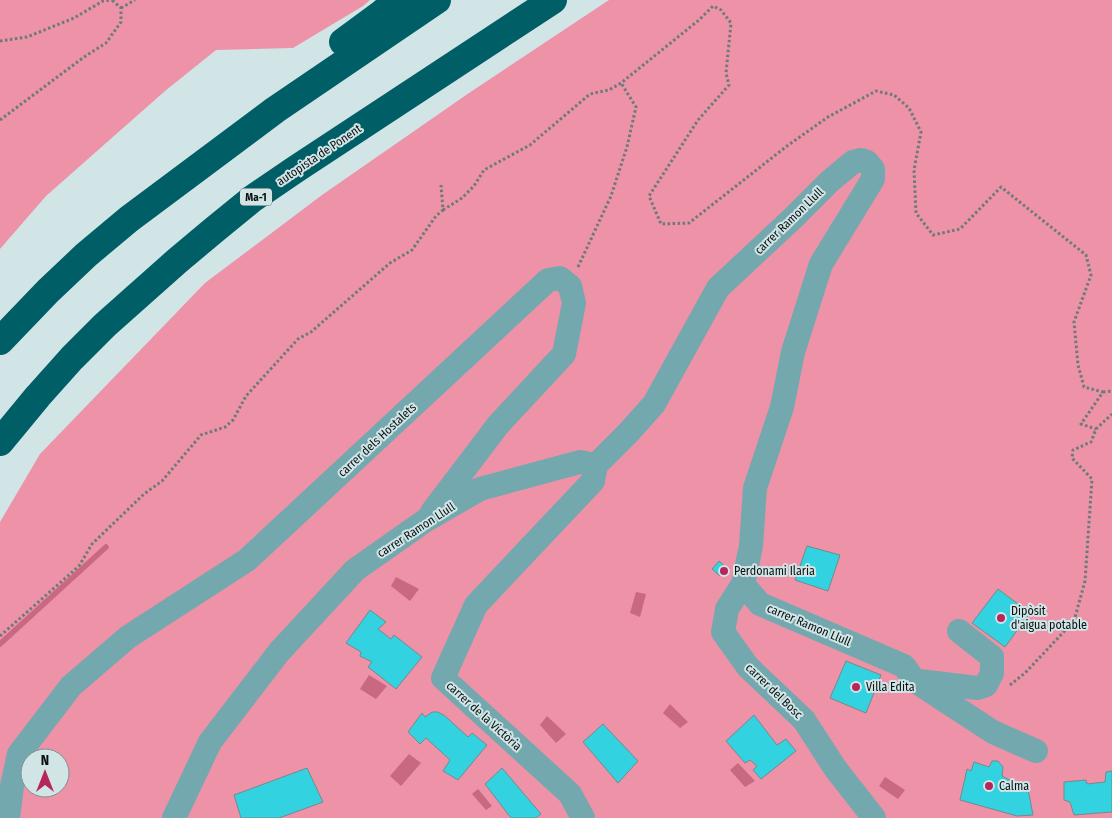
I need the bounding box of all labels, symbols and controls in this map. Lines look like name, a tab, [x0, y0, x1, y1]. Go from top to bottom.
street label: autopista de Ponent	[274, 121, 364, 189]
street label: carrer Ramon Llull	[752, 185, 826, 257]
road number: Ma-1	[240, 188, 272, 206]
street label: carrer dels Hostalets	[335, 400, 419, 480]
street label: carrer Ramon Llull	[375, 500, 457, 560]
place label: Perdonami Ilaria	[734, 564, 815, 578]
marker: Perdonami Ilaria	[718, 565, 730, 577]
street label: carrer Ramon Llull	[765, 601, 853, 649]
place label: Dipòsit d'aigua potable	[1011, 604, 1087, 632]
marker: Dipòsit d'aigua potable	[995, 612, 1007, 624]
street label: carrer del Bosc	[743, 660, 805, 722]
street label: carrer de la Victòria	[444, 679, 525, 753]
place label: Villa Edita	[866, 680, 915, 694]
marker: Villa Edita	[850, 681, 862, 693]
north arrow	[20, 748, 70, 798]
text: N	[41, 752, 49, 769]
place label: Calma	[999, 779, 1029, 793]
marker: Calma	[983, 780, 995, 792]

